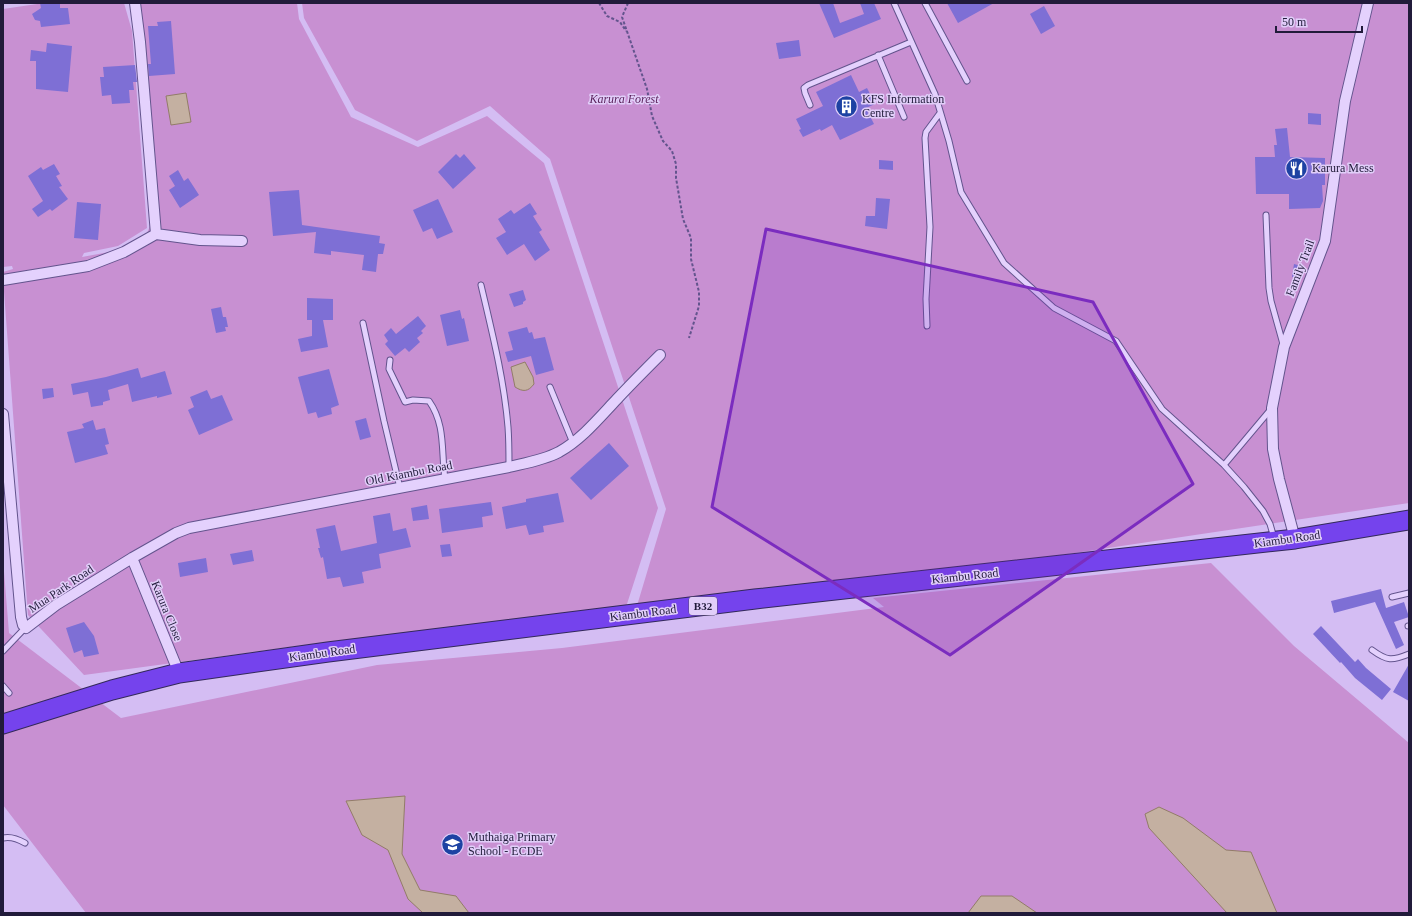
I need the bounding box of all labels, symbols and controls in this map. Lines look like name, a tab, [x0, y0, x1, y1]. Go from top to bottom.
scale bar	[1276, 8, 1362, 34]
text: 50 m	[1282, 15, 1307, 29]
park label: Karura Forest	[588, 92, 659, 106]
place label: KFS Information Centre	[862, 92, 944, 120]
building icon: KFS Information Centre	[834, 93, 860, 119]
restaurant icon: Karura Mess	[1284, 155, 1310, 181]
place label: Karura Mess	[1312, 161, 1374, 175]
street label: Family Trail	[1283, 237, 1317, 298]
street label: Old Kiambu Road	[364, 458, 454, 488]
street label: Kiambu Road	[1253, 527, 1321, 551]
street label: Mua Park Road	[26, 562, 96, 616]
street label: Kiambu Road	[931, 566, 999, 586]
street label: Karura Close	[149, 579, 185, 643]
road number: B32	[689, 597, 717, 615]
street label: Kiambu Road	[609, 602, 677, 624]
street label: Kiambu Road	[288, 641, 356, 665]
place label: Muthaiga Primary School - ECDE	[468, 830, 556, 858]
school or university icon: Muthaiga Primary School - ECDE	[439, 831, 465, 857]

